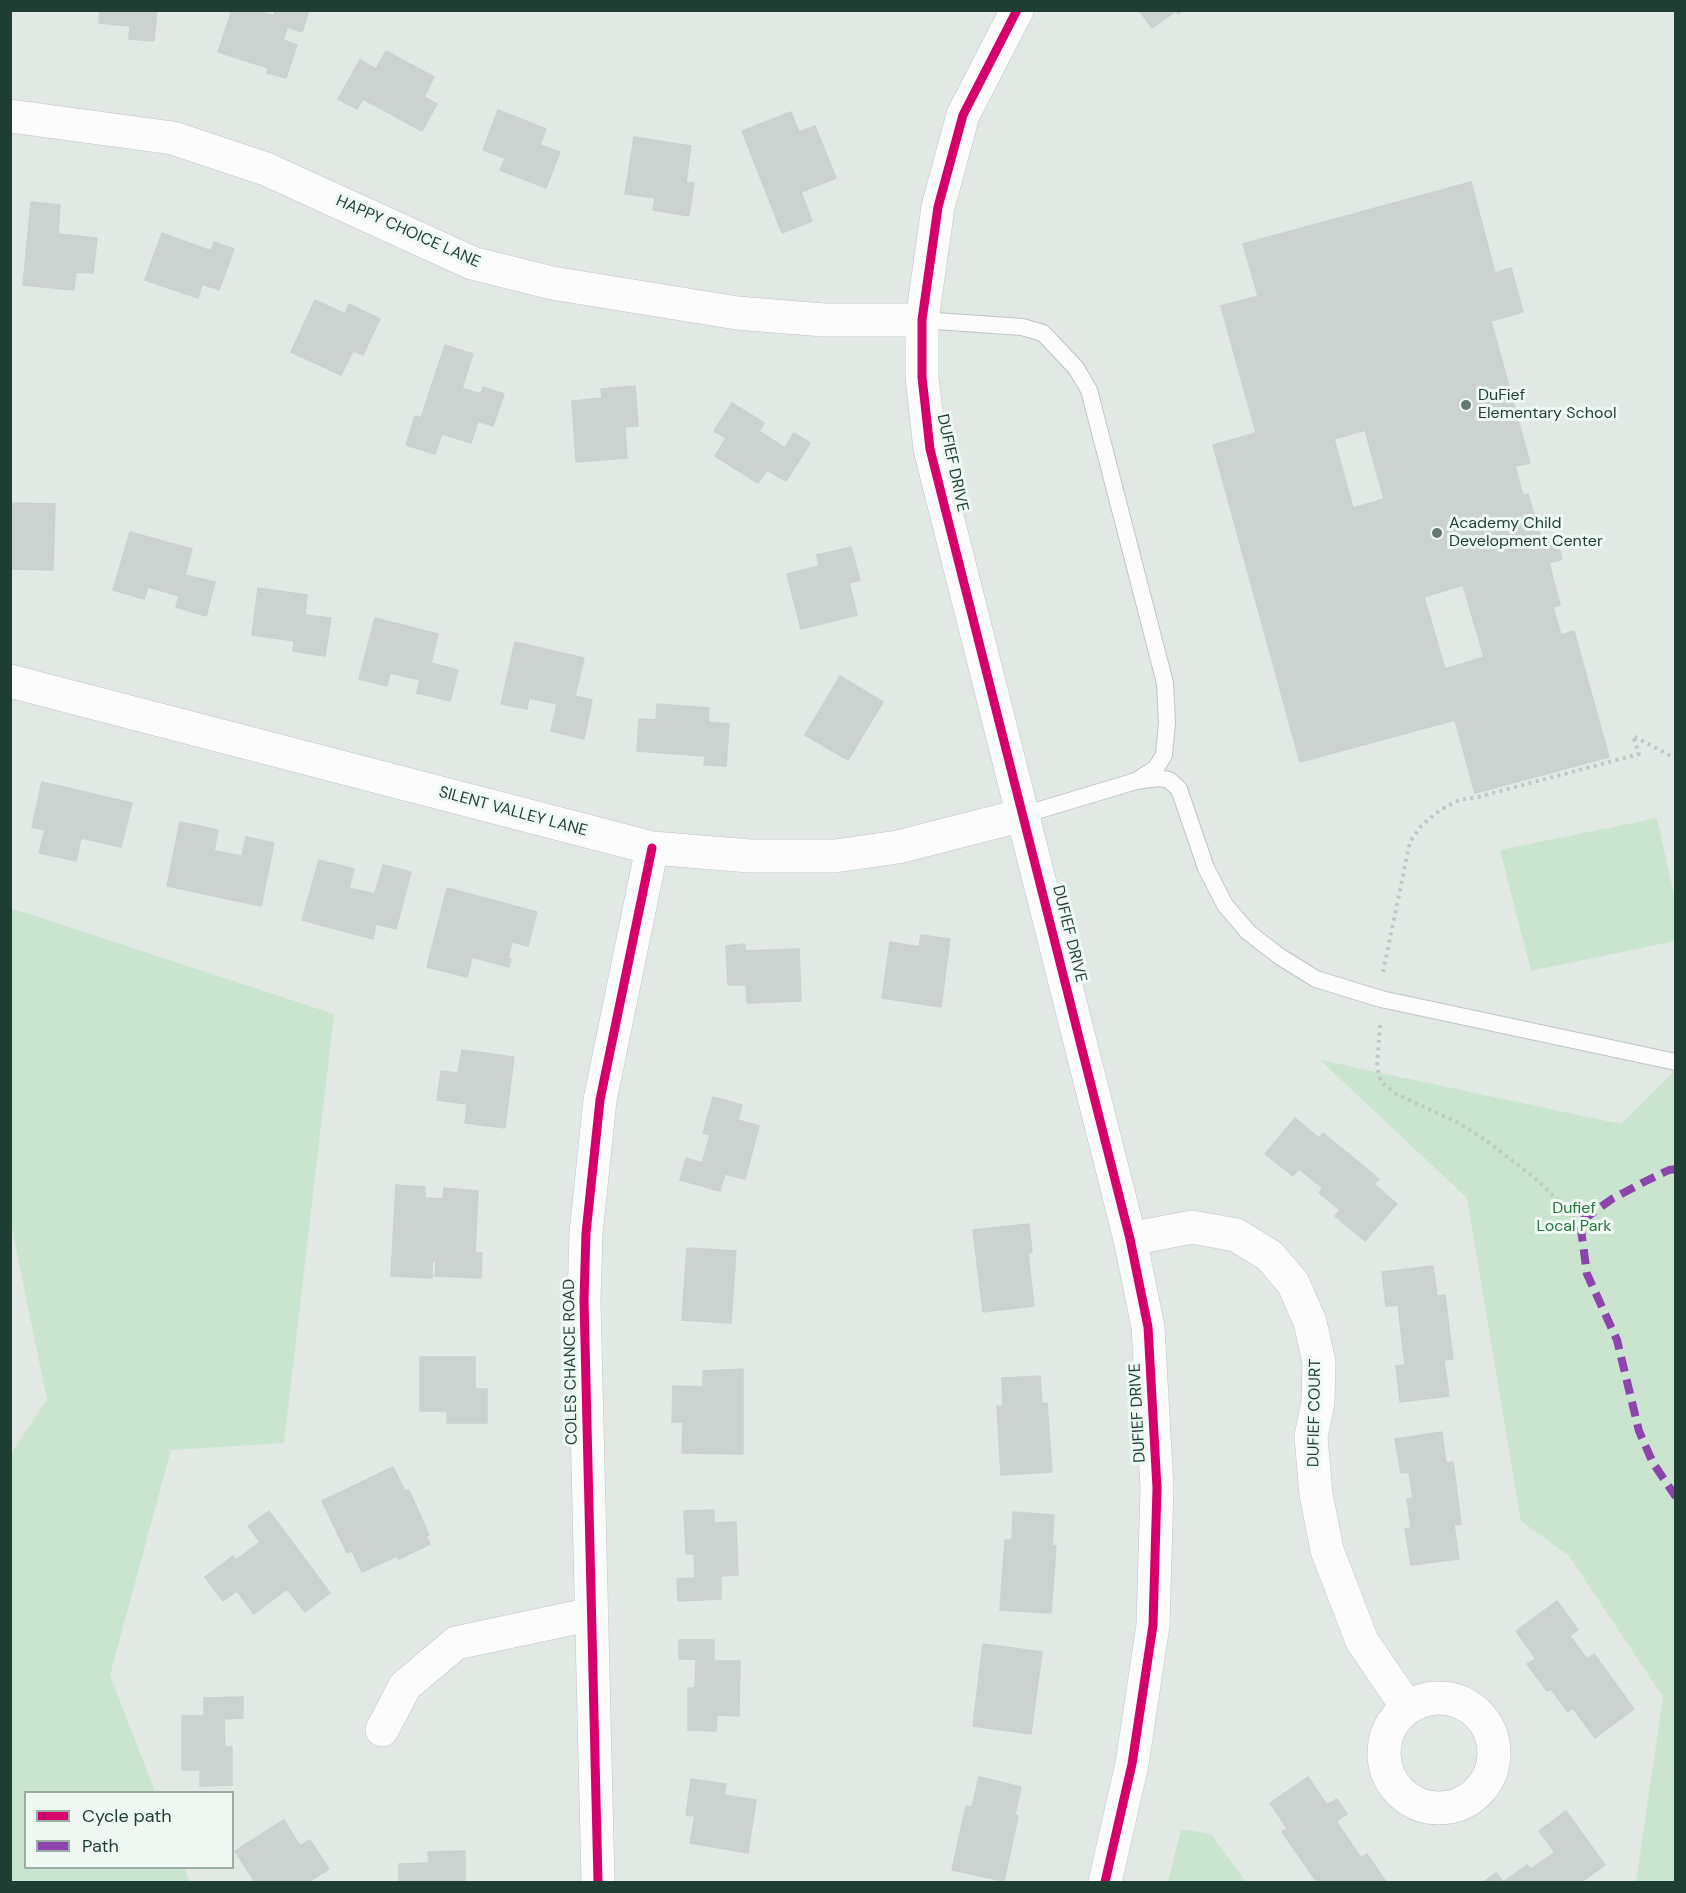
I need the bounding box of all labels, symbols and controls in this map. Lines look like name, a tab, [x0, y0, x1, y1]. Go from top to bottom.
street label: HAPPY CHOICE LANE	[333, 192, 483, 272]
place label: DuFief Elementary School	[1478, 386, 1616, 424]
marker: DuFief Elementary School	[1459, 398, 1473, 412]
street label: DUFIEF DRIVE	[932, 412, 972, 514]
place label: Academy Child Development Center	[1449, 514, 1603, 552]
marker: Academy Child Development Center	[1430, 526, 1444, 540]
street label: SILENT VALLEY LANE	[437, 783, 589, 841]
street label: DUFIEF DRIVE	[1048, 883, 1090, 985]
park label: Dufief Local Park	[1537, 1199, 1611, 1237]
street label: COLES CHANCE ROAD	[560, 1279, 582, 1445]
street label: DUFIEF COURT	[1304, 1359, 1326, 1467]
street label: DUFIEF DRIVE	[1126, 1363, 1150, 1463]
legend	[24, 1791, 234, 1869]
text: Cycle path	[82, 1804, 172, 1828]
text: Path	[82, 1834, 119, 1858]

